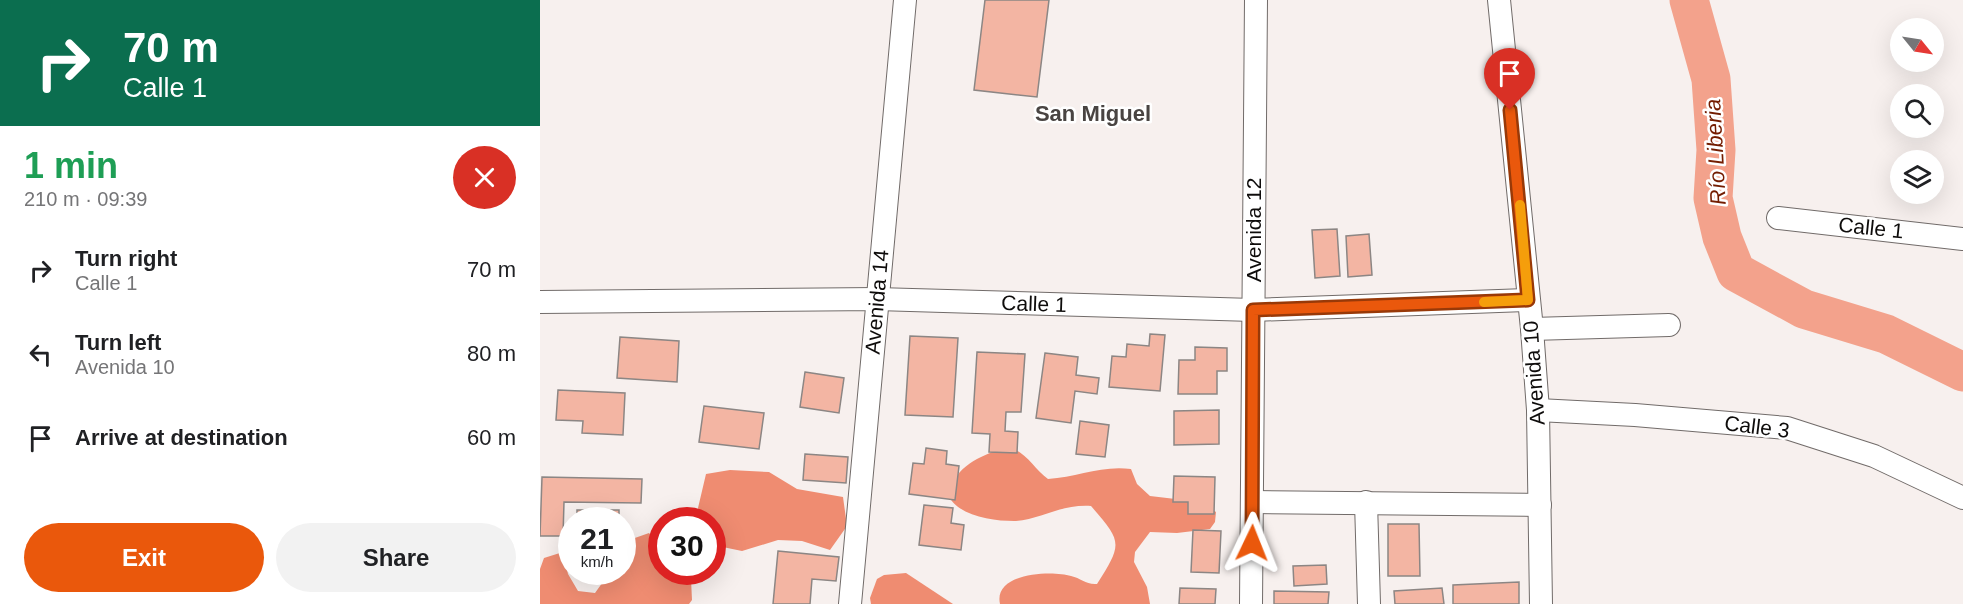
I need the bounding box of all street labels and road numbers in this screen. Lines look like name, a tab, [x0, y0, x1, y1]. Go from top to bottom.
street label: Avenida 12	[1242, 178, 1265, 282]
street label: Calle 1	[1837, 213, 1905, 242]
street label: Avenida 14	[860, 248, 893, 355]
street label: Calle 1	[1001, 291, 1067, 316]
street label: Avenida 10	[1518, 320, 1549, 426]
street label: Calle 3	[1723, 411, 1791, 442]

